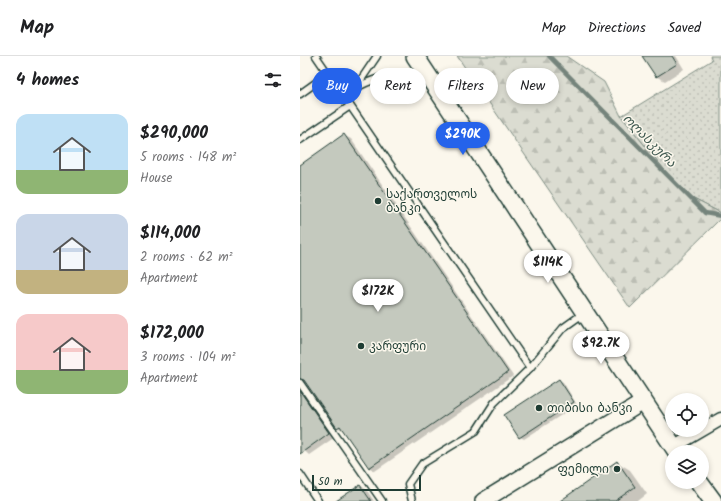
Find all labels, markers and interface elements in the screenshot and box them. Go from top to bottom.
text: Map [20,13,54,43]
text: Map [541,17,566,39]
text: Directions [588,17,646,39]
text: Saved [668,17,701,39]
text: 4 homes [16,67,79,94]
chip: Buy [312,68,362,104]
chip: Rent [370,68,426,104]
chip: Filters [434,68,498,104]
chip: New [506,68,559,104]
icon: filters [262,69,284,91]
water label: ოღასკურა [617,109,681,173]
text: $290,000 [140,120,208,147]
pin: $290K [435,122,491,156]
text: $290K [445,124,481,145]
icon: home [48,130,96,178]
text: 5 rooms · 148 m² [140,147,236,168]
text: House [140,168,172,189]
place label: საქართველოს ბანკი [386,185,477,218]
marker: საქართველოს ბანკი [373,196,383,206]
text: $114,000 [140,220,200,247]
icon: home [48,230,96,278]
text: 2 rooms · 62 m² [140,247,233,268]
pin: $114K [520,250,576,284]
text: $114K [533,252,563,273]
text: Apartment [140,268,198,289]
pin: $172K [350,279,406,313]
text: $172K [361,281,395,302]
text: $172,000 [140,320,204,347]
icon: home [48,330,96,378]
pin: $92.7K [568,331,634,365]
text: $92.7K [582,333,620,354]
place label: კარფური [369,337,426,356]
marker: კარფური [356,341,366,351]
text: 3 rooms · 104 m² [140,347,235,368]
text: Apartment [140,368,198,389]
map controls [665,393,709,489]
button: locate [665,393,709,437]
place label: თიბისი ბანკი [547,399,632,418]
marker: თიბისი ბანკი [534,403,544,413]
button: layers [665,445,709,489]
place label: ფემილი [558,460,609,479]
marker: ფემილი [612,464,622,474]
scale bar [312,473,421,492]
text: 50 m [318,473,343,491]

